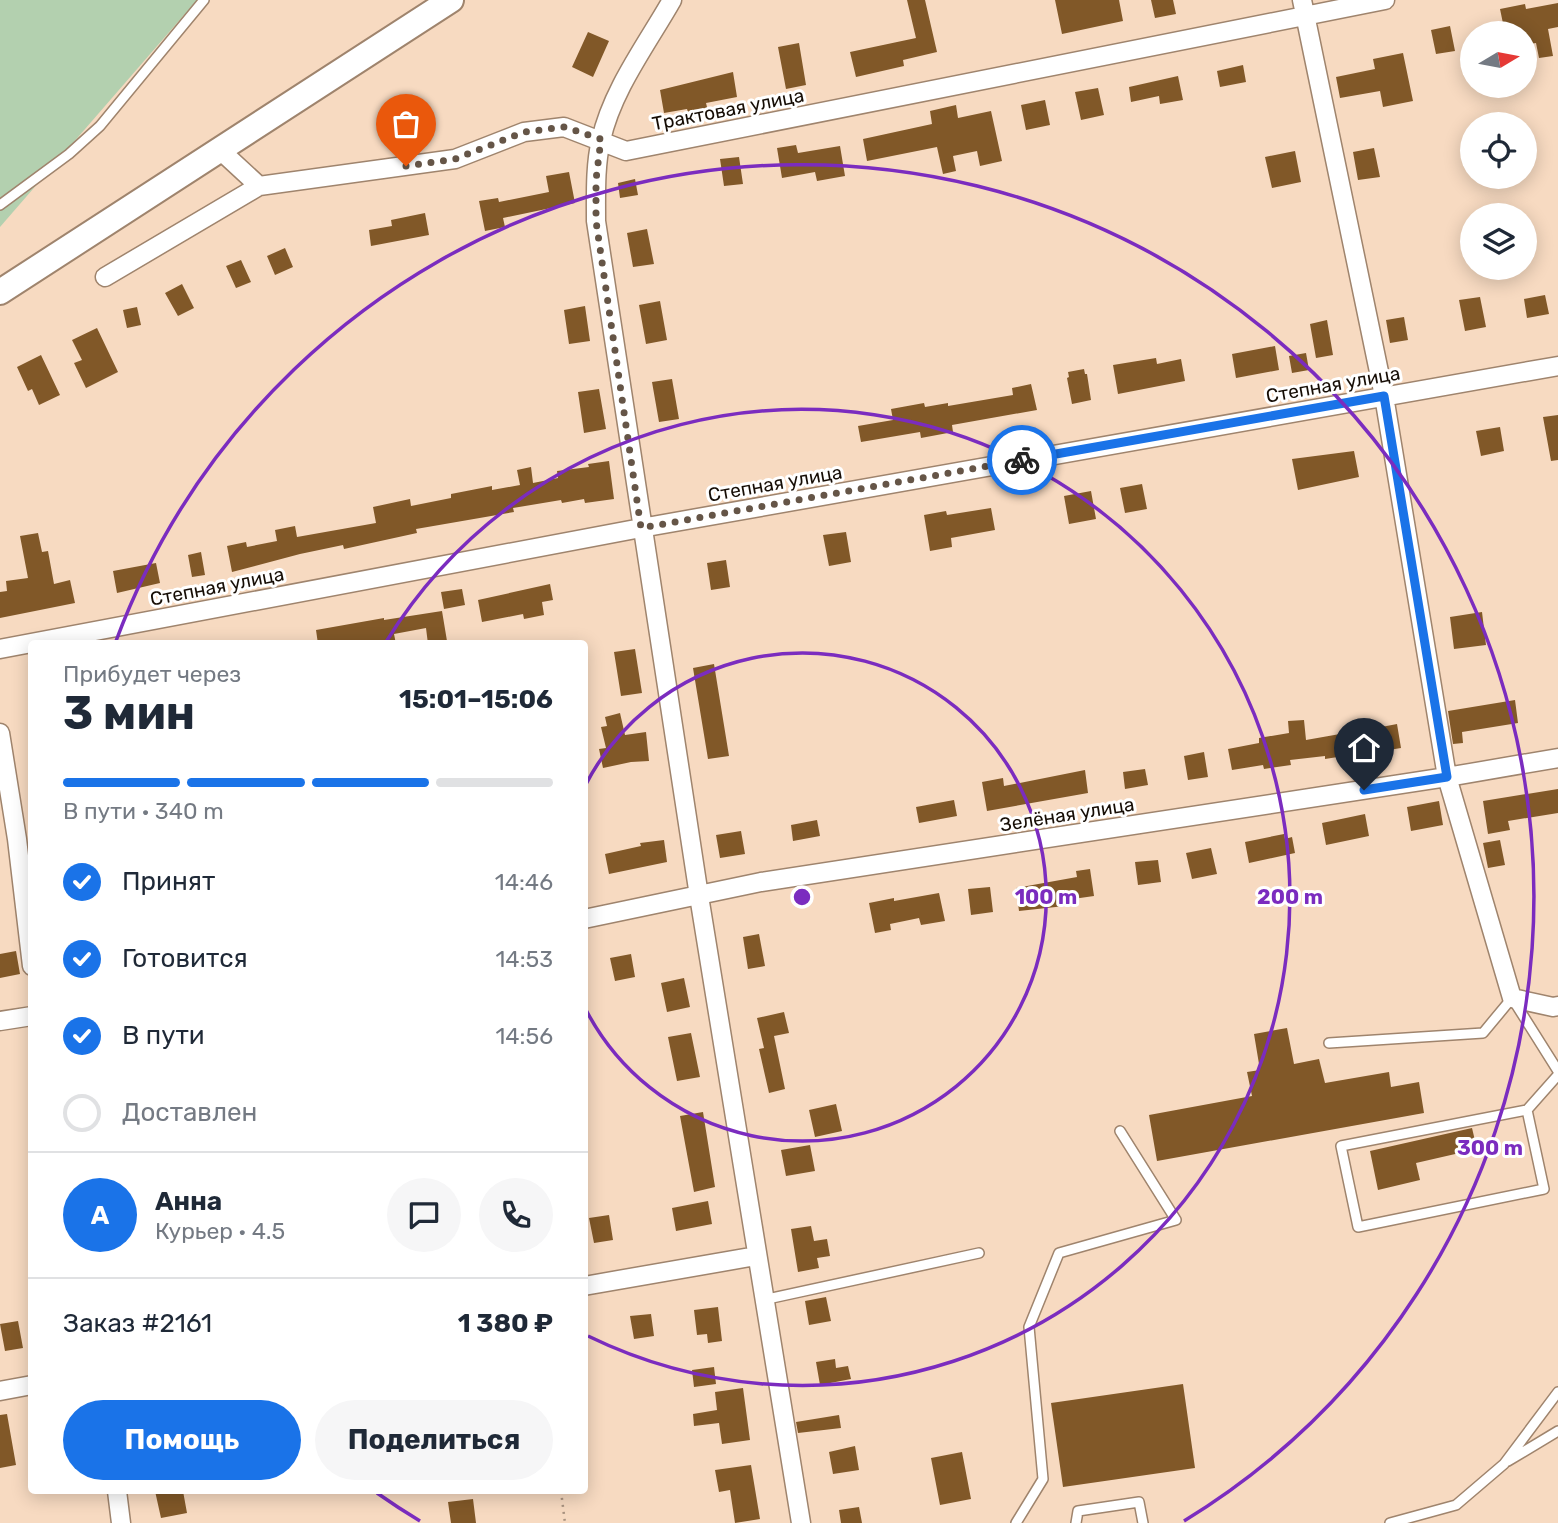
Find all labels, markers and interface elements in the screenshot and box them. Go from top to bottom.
north arrow [1460,21,1536,98]
map controls [1460,21,1537,280]
street label: Трактовая улица [650,83,806,136]
pin [376,94,436,166]
icon: bag [387,105,425,143]
button: locate [1460,112,1537,189]
button: layers [1460,203,1537,280]
street label: Степная улица [1264,361,1402,408]
courier [987,425,1057,495]
icon: bike [1003,441,1041,479]
street label: Степная улица [706,460,844,507]
street label: Степная улица [148,562,286,611]
text: Прибудет через [63,660,241,688]
text: 15:01–15:06 [399,684,553,715]
text: 3 мин [63,686,195,741]
pin [1334,718,1394,790]
icon: home [1345,729,1383,767]
street label: Зелёная улица [998,793,1136,836]
text: В пути · 340 m [63,797,224,825]
icon: check [63,863,101,901]
text: Принят [122,866,215,897]
text: 14:46 [495,868,553,896]
text: 100 m [1015,884,1077,909]
text: 200 m [1257,884,1323,909]
centre of rings [790,885,814,909]
icon: check [63,940,101,978]
text: Готовится [122,943,248,974]
text: 14:53 [496,945,553,973]
icon: check [63,1017,101,1055]
text: В пути [122,1020,205,1051]
text: 14:56 [495,1022,553,1050]
text: Доставлен [122,1097,257,1128]
text: 300 m [1457,1135,1523,1160]
button: chat [387,1178,461,1252]
button: phone [479,1178,553,1252]
text: Анна [155,1186,222,1217]
text: А [91,1200,109,1231]
text: Курьер · 4.5 [155,1217,285,1245]
text: Заказ #2161 [63,1308,212,1339]
text: 1 380 ₽ [458,1308,553,1339]
button: Помощь [63,1400,301,1480]
button: Поделиться [315,1400,553,1480]

